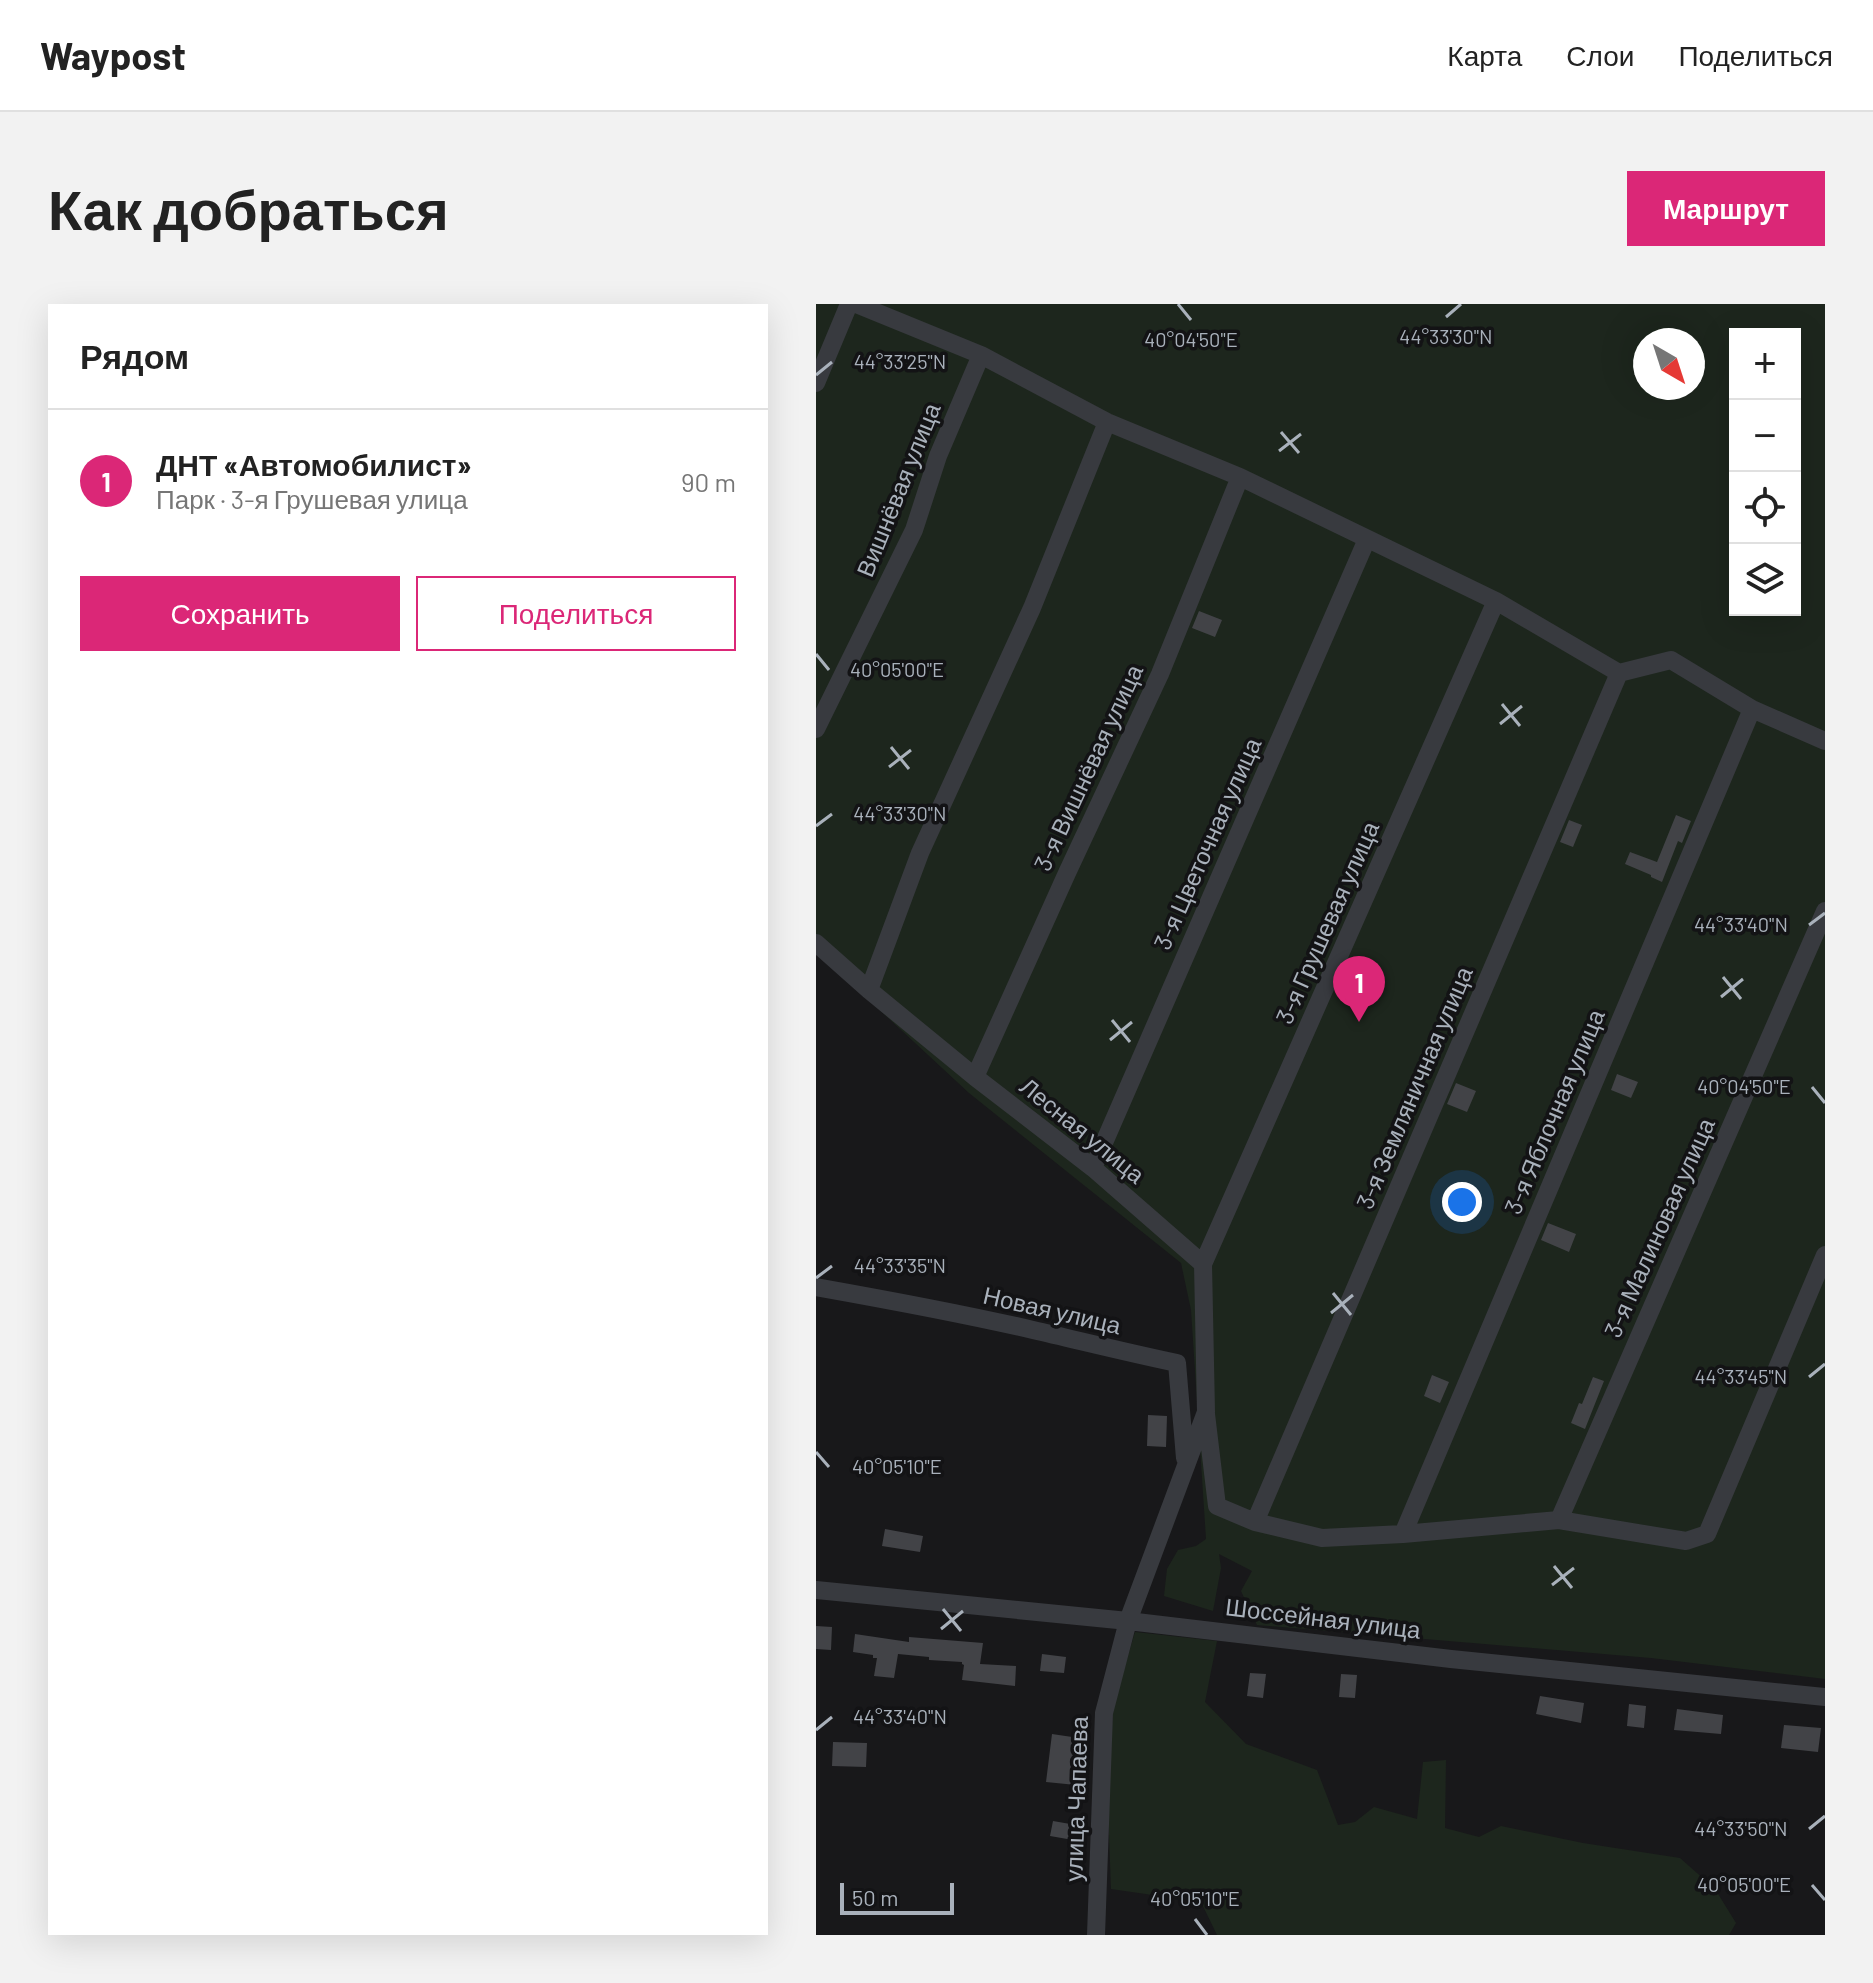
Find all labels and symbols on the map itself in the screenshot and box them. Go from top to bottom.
text: 44°33'30"N [1399,324,1493,348]
text: 40°04'50"E [1144,327,1238,351]
north arrow [1633,328,1705,400]
text: 44°33'25"N [854,349,946,373]
street label: Вишнёвая улица [850,398,946,581]
text: 40°05'00"E [850,657,944,681]
street label: 3-я Вишнёвая улица [1027,659,1148,875]
street label: 3-я Цветочная улица [1147,732,1267,954]
text: 44°33'30"N [853,801,947,825]
street label: 3-я Грушевая улица [1269,816,1385,1028]
text: 44°33'40"N [1694,912,1788,936]
pin: 1 [1333,956,1385,1022]
street label: 3-я Земляничная улица [1349,961,1478,1213]
street label: 3-я Яблочная улица [1497,1004,1610,1218]
street label: Лесная улица [1015,1071,1151,1189]
text: 40°04'50"E [1697,1074,1791,1098]
street label: 3-я Малиновая улица [1597,1113,1720,1341]
your location [1442,1182,1482,1222]
text: 44°33'35"N [854,1253,946,1277]
street label: Новая улица [981,1280,1125,1340]
text: 44°33'45"N [1695,1364,1787,1388]
text: 40°05'10"E [852,1454,942,1478]
street label: Шоссейная улица [1224,1591,1423,1644]
text: 44°33'40"N [853,1704,947,1728]
street label: улица Чапаева [1058,1715,1093,1882]
text: 44°33'50"N [1694,1816,1788,1840]
text: 40°05'00"E [1697,1872,1791,1896]
scale bar [840,1879,954,1915]
text: 40°05'10"E [1150,1886,1240,1910]

